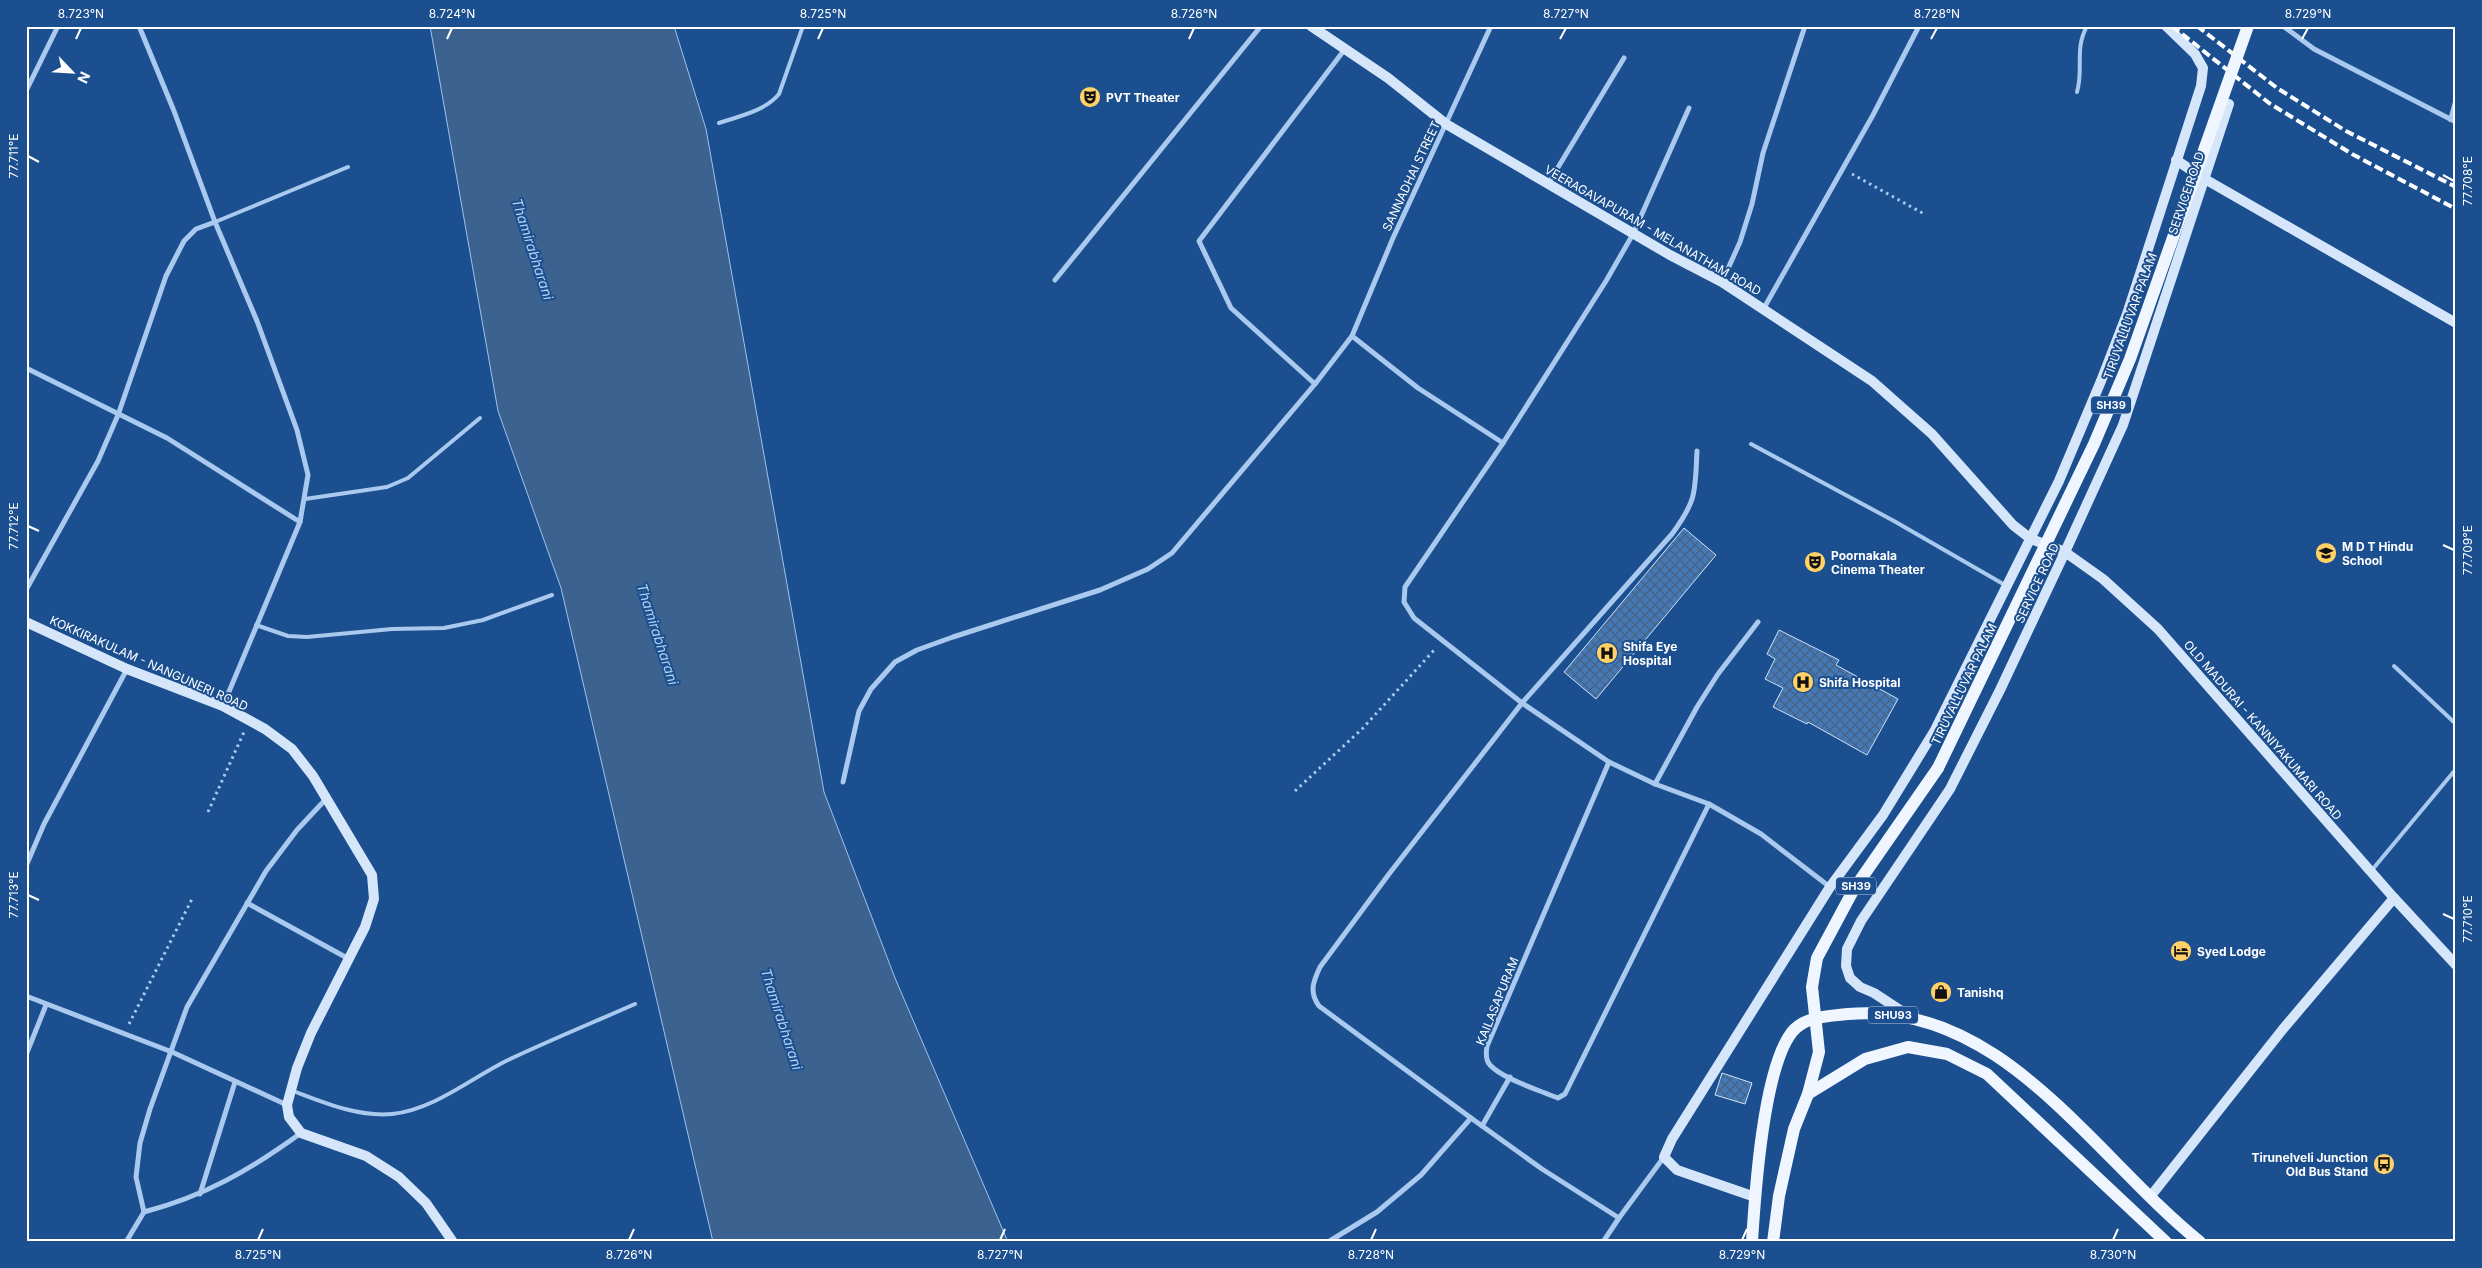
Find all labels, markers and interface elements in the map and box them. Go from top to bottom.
text: 8.723°N [58,6,104,21]
text: 8.724°N [429,6,475,21]
text: 8.725°N [800,6,846,21]
text: 8.726°N [1171,6,1217,21]
text: 8.727°N [1543,6,1589,21]
text: 8.728°N [1914,6,1960,21]
text: 8.729°N [2285,6,2331,21]
north arrow [48,48,98,98]
text: N [74,69,94,86]
theatre icon: PVT Theater [1078,85,1102,109]
place label: PVT Theater [1106,90,1180,105]
street label: SANNADHAI STREET [1379,118,1443,234]
text: 77.711°E [6,134,21,178]
street label: SERVICE ROAD [2165,150,2207,236]
text: 77.708°E [2460,156,2475,206]
street label: VEERAGAVAPURAM - MELANATHAM ROAD [1542,162,1764,298]
water label: Thamirabharani [509,196,558,303]
street label: TIRUVALLUVAR PALAM [2100,251,2160,381]
road number: SH39 [2091,396,2131,414]
text: 77.712°E [6,502,21,550]
text: 77.709°E [2460,525,2475,575]
place label: M D T Hindu School [2342,539,2413,568]
street label: SERVICE ROAD [2012,541,2062,625]
school or university icon: M D T Hindu School [2314,541,2338,565]
place label: Poornakala Cinema Theater [1831,548,1925,577]
theatre icon: Poornakala Cinema Theater [1803,550,1827,574]
water label: Thamirabharani [634,581,683,688]
street label: KOKKIRAKULAM - NANGUNERI ROAD [47,612,251,714]
street label: TIRUVALLUVAR PALAM [1928,621,2000,747]
street label: OLD MADURAI - KANNIYAKUMARI ROAD [2181,637,2345,823]
place label: Shifa Eye Hospital [1623,639,1677,668]
hospital icon: Shifa Eye Hospital [1595,641,1619,665]
hospital icon: Shifa Hospital [1791,670,1815,694]
place label: Shifa Hospital [1819,675,1900,690]
text: 77.713°E [6,871,21,919]
road number: SH39 [1836,878,1876,894]
text: 77.710°E [2460,895,2475,943]
hotel icon: Syed Lodge [2169,939,2193,963]
place label: Syed Lodge [2197,944,2266,959]
street label: KAILASAPURAM [1472,955,1522,1047]
water label: Thamirabharani [758,966,807,1073]
shop icon: Tanishq [1929,980,1953,1004]
place label: Tanishq [1957,985,2004,1000]
road number: SHU93 [1868,1006,1918,1024]
place label: Tirunelveli Junction Old Bus Stand [2251,1150,2368,1179]
bus stop icon: Tirunelveli Junction Old Bus Stand [2372,1152,2396,1176]
text: 8.725°N [235,1247,281,1262]
text: 8.726°N [606,1247,652,1262]
text: 8.727°N [977,1247,1023,1262]
text: 8.728°N [1348,1247,1394,1262]
text: 8.729°N [1719,1247,1765,1262]
text: 8.730°N [2090,1247,2136,1262]

